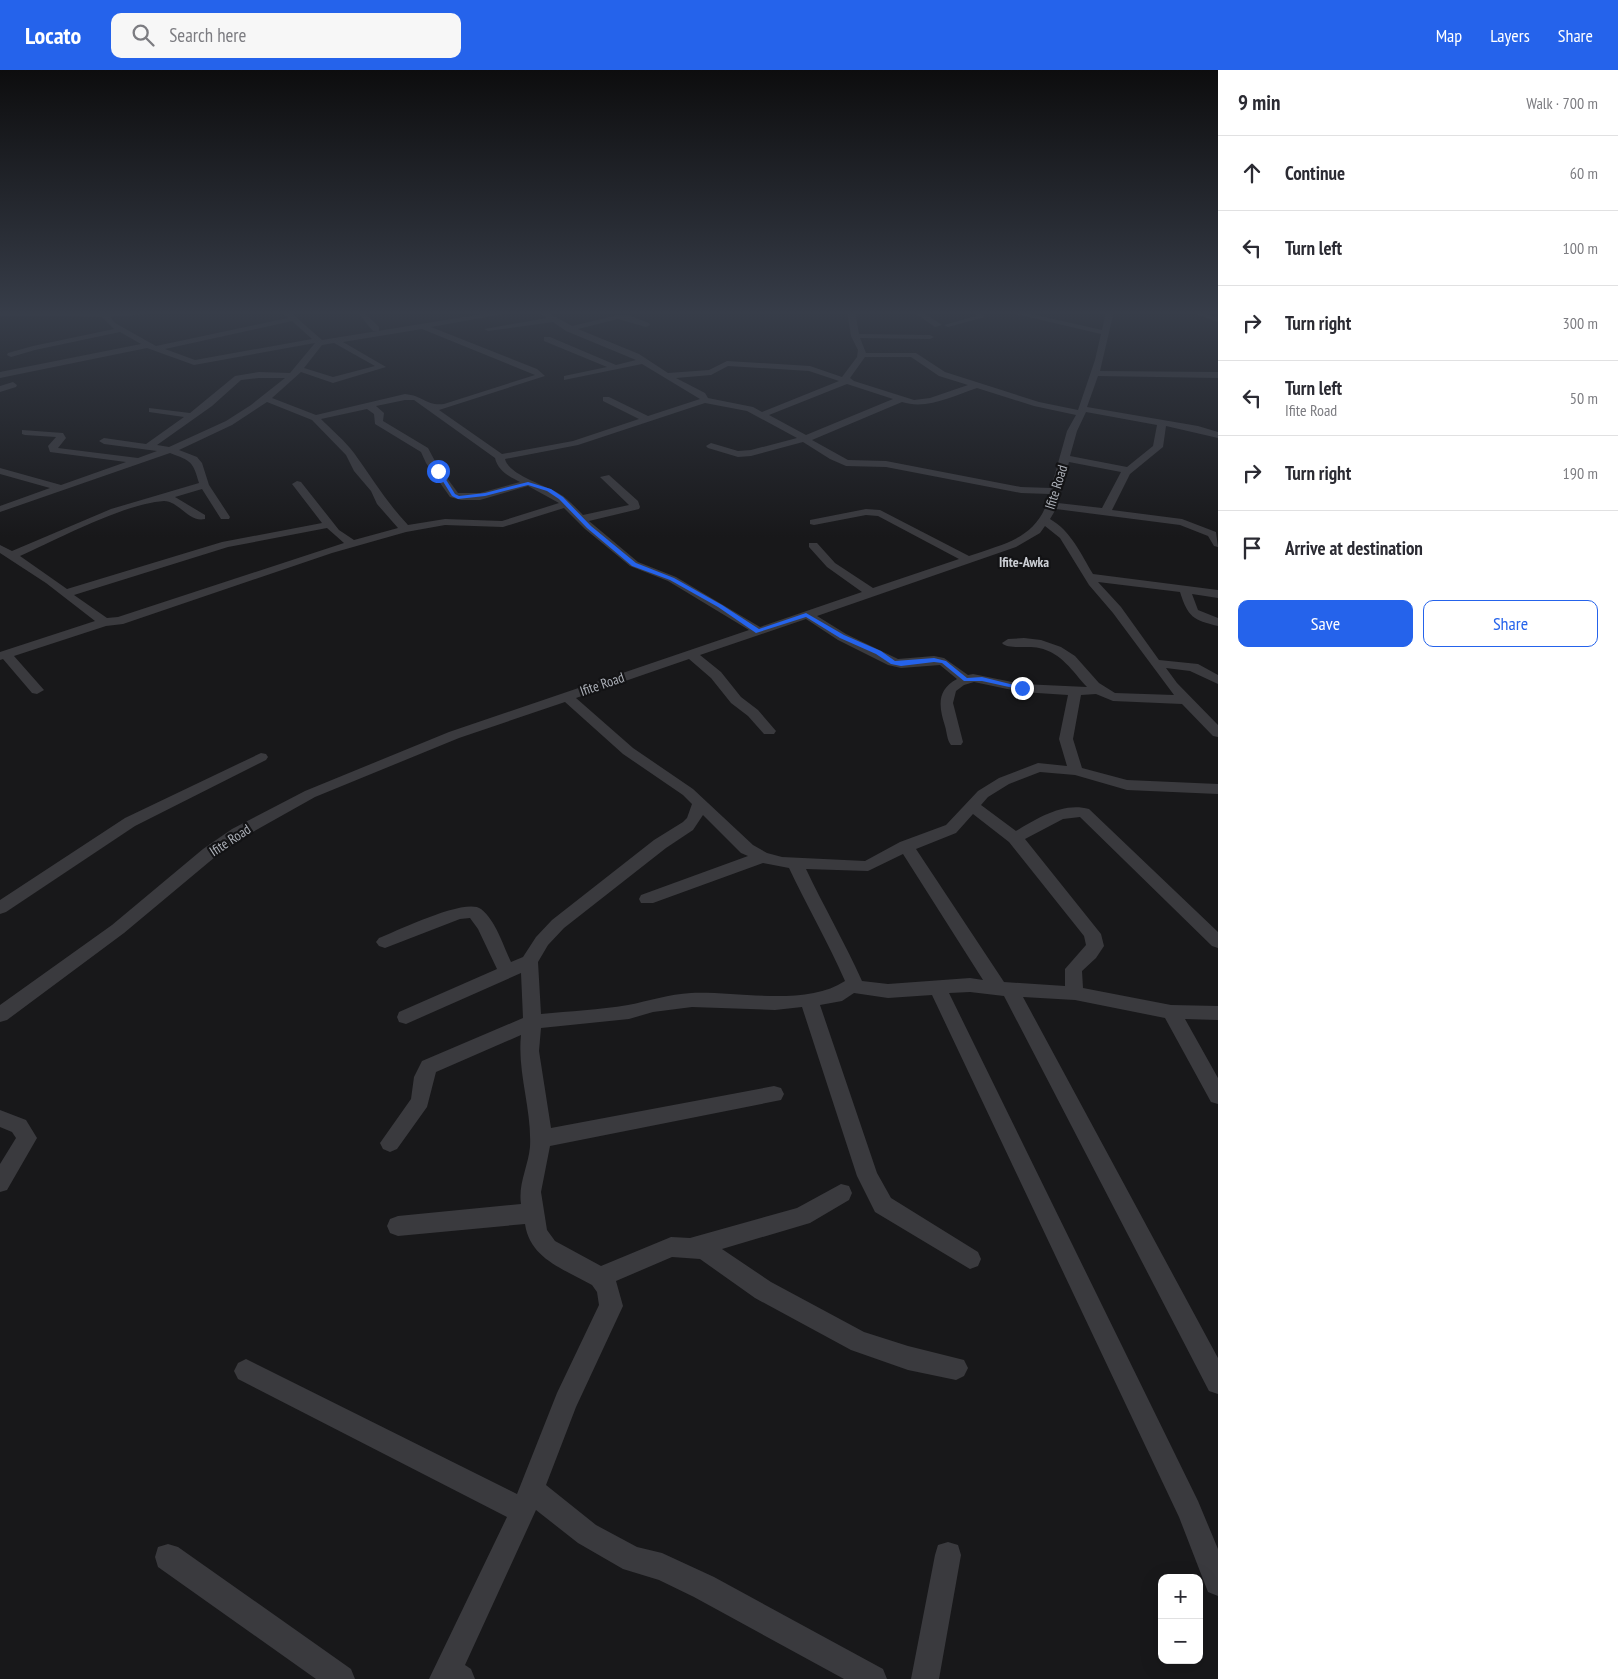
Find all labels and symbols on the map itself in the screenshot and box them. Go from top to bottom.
route start [427,460,450,483]
street label: Ifite Road [1041,462,1071,512]
district label: Ifite-Awka [999,553,1049,571]
street label: Ifite Road [577,668,627,700]
route end [1011,677,1034,700]
street label: Ifite Road [206,820,254,860]

